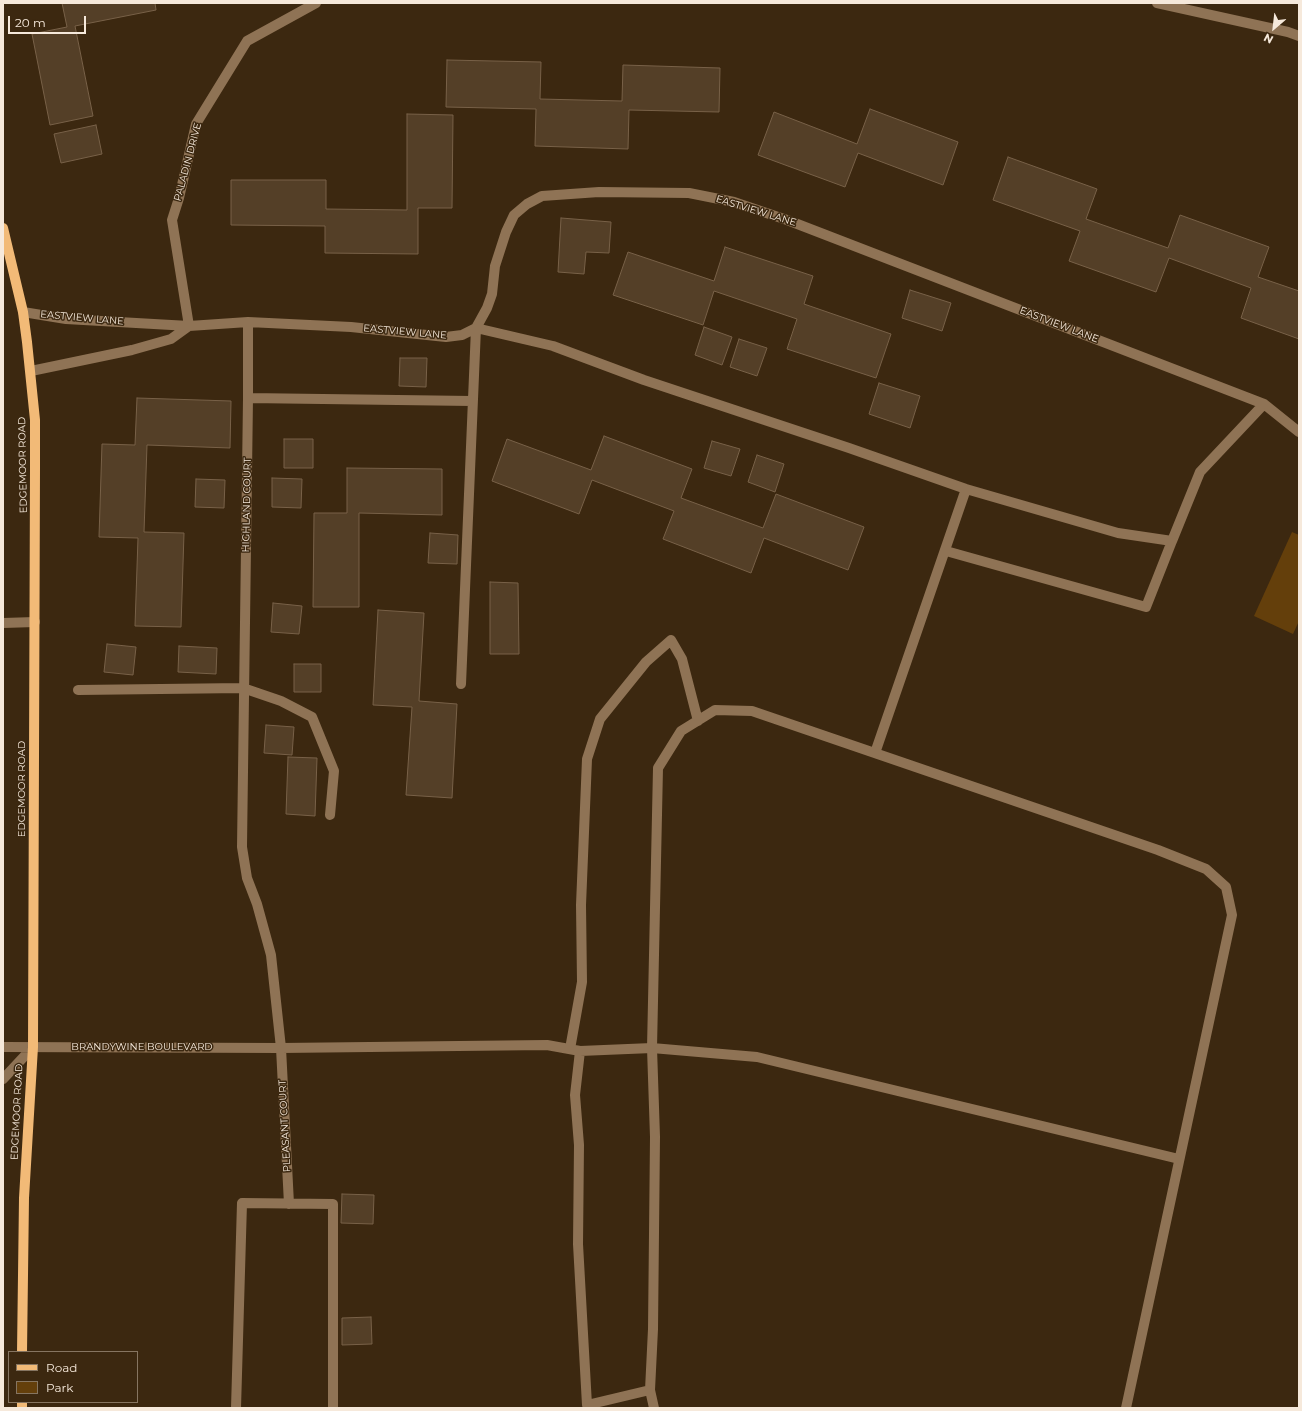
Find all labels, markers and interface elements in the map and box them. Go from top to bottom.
scale bar [10,8,88,34]
north arrow [1254,8,1294,48]
text: 20 m [15,15,46,30]
text: N [1261,30,1276,47]
street label: PALADIN DRIVE [172,121,204,203]
street label: EASTVIEW LANE [714,193,798,229]
street label: EASTVIEW LANE [1018,304,1100,346]
street label: EASTVIEW LANE [40,308,124,328]
street label: EASTVIEW LANE [363,322,447,342]
street label: EDGEMOOR ROAD [16,417,30,513]
street label: HIGHLAND COURT [240,457,254,553]
street label: EDGEMOOR ROAD [16,741,28,837]
street label: BRANDYWINE BOULEVARD [71,1041,213,1053]
street label: EDGEMOOR ROAD [8,1064,26,1160]
street label: PLEASANT COURT [277,1079,293,1173]
legend [8,1351,138,1403]
text: Road [46,1360,77,1375]
text: Park [46,1380,73,1395]

